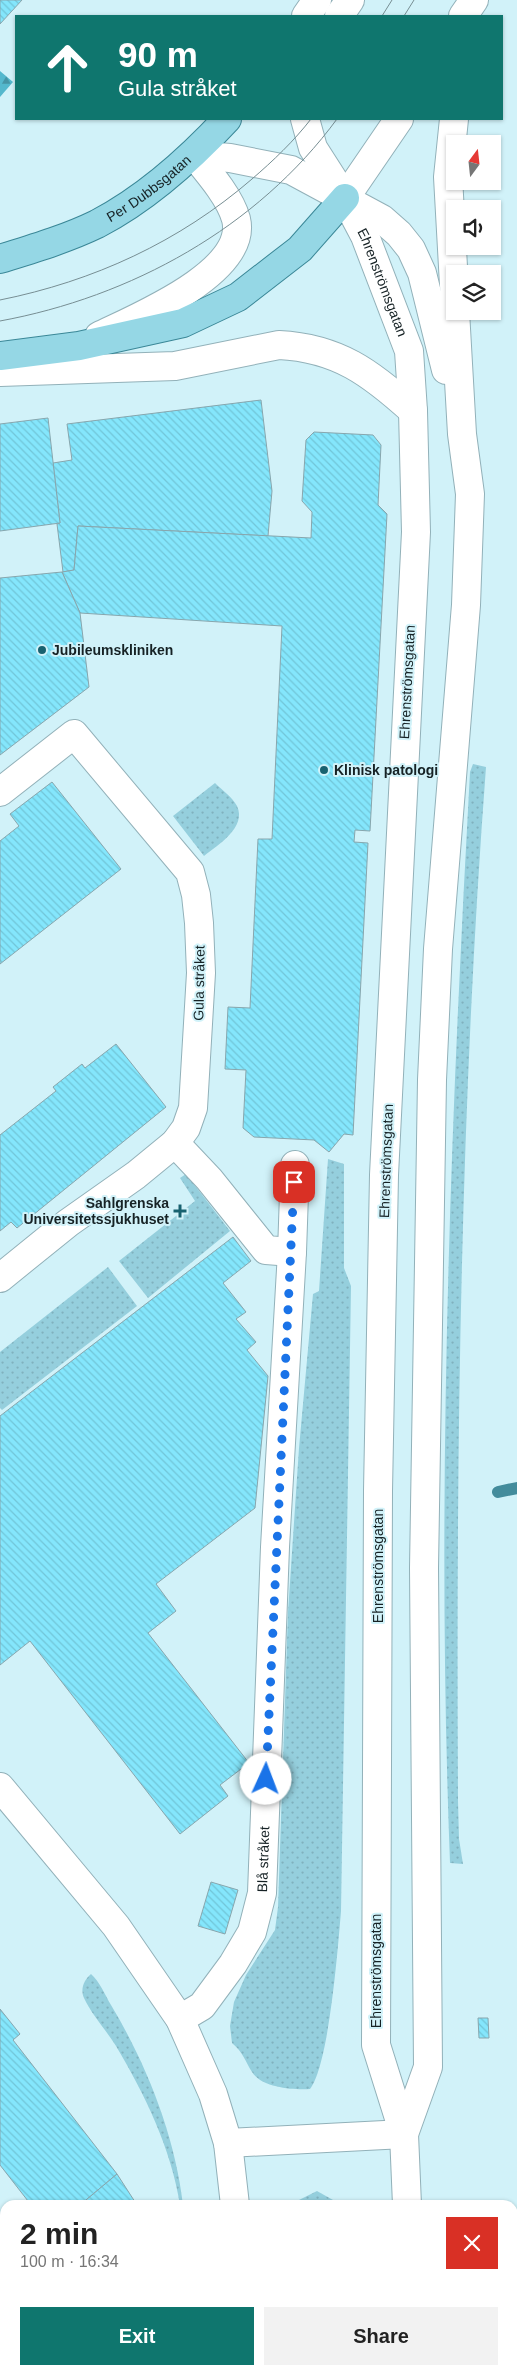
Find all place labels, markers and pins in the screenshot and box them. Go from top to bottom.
place label: Jubileumskliniken [52,642,173,658]
marker: Jubileumskliniken [36,644,48,656]
place label: Klinisk patologi [334,762,438,778]
marker: Klinisk patologi [318,764,330,776]
pin [273,1161,315,1203]
place label: Sahlgrenska Universitetssjukhuset [24,1195,169,1227]
marker: Sahlgrenska Universitetssjukhuset [173,1204,187,1218]

